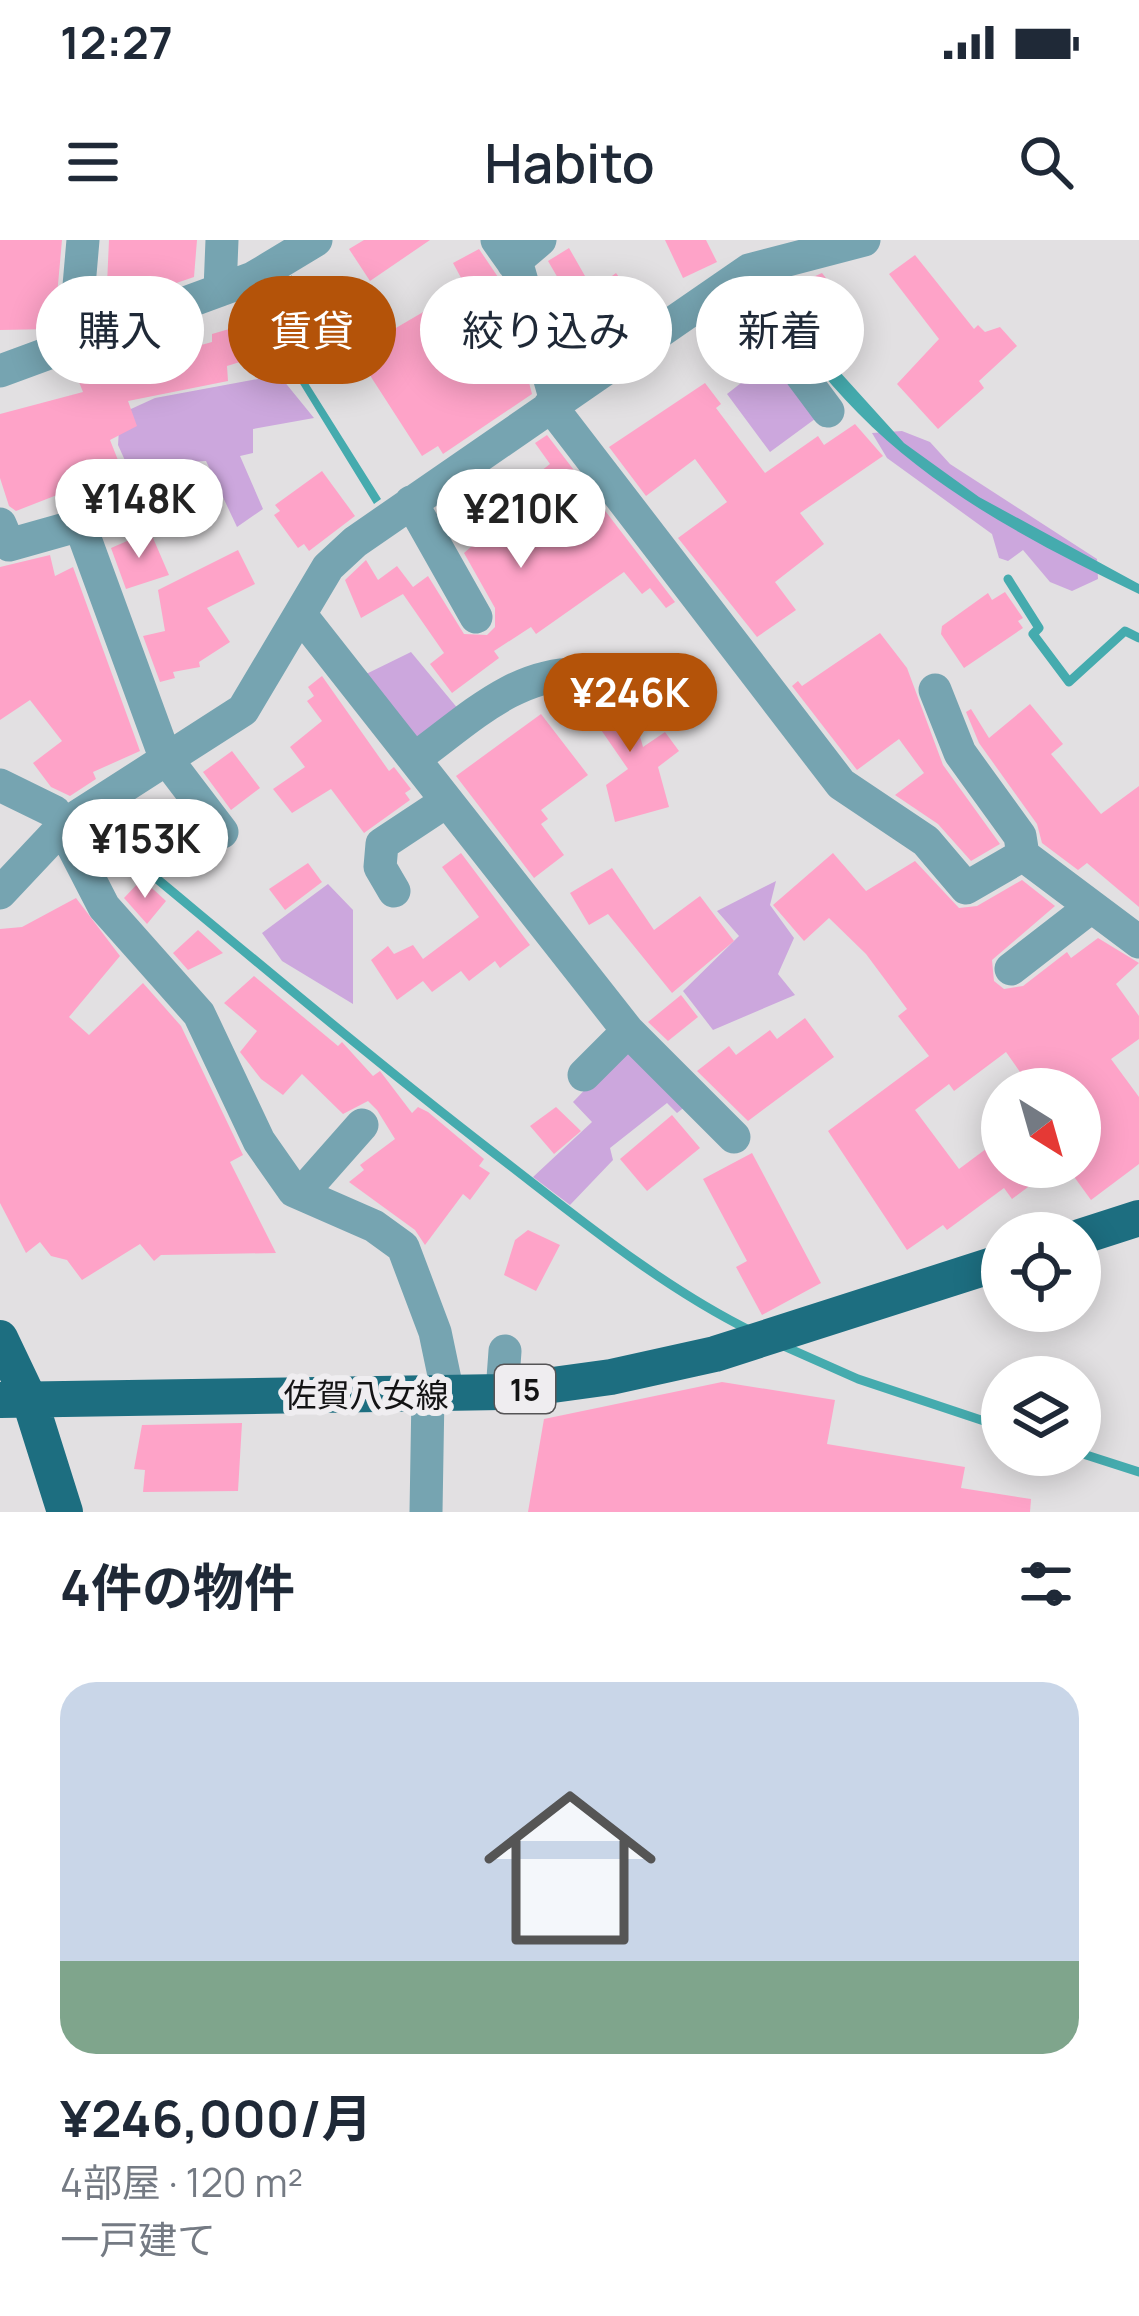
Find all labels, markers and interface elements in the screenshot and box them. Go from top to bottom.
text: 12:27 [60,11,173,73]
text: Habito [484,125,655,199]
icon: menu [60,129,126,195]
icon: search [1013,129,1079,195]
chip: 購入 [36,276,204,384]
chip: 賃貸 [228,276,396,384]
chip: 絞り込み [420,276,672,384]
chip: 新着 [696,276,864,384]
pin: ¥148K [55,459,223,561]
pin: ¥210K [437,469,605,571]
text: ¥148K [82,471,196,525]
text: ¥210K [463,481,579,535]
pin: ¥246K [546,653,714,755]
text: ¥246K [570,665,690,719]
pin: ¥153K [61,799,229,901]
text: ¥153K [89,811,201,865]
north arrow [981,1068,1101,1188]
map controls [981,1068,1101,1476]
button: locate [981,1212,1101,1332]
button: layers [981,1356,1101,1476]
road number: 15 [495,1365,555,1413]
street label: 佐賀八女線 [284,1372,449,1417]
icon: filters [1013,1551,1079,1617]
text: 4件の物件 [60,1552,295,1621]
icon: home [462,1760,678,1976]
text: ¥246,000/月 [60,2083,373,2152]
text: 4部屋 · 120 m² [60,2155,303,2209]
text: 一戸建て [60,2212,216,2266]

